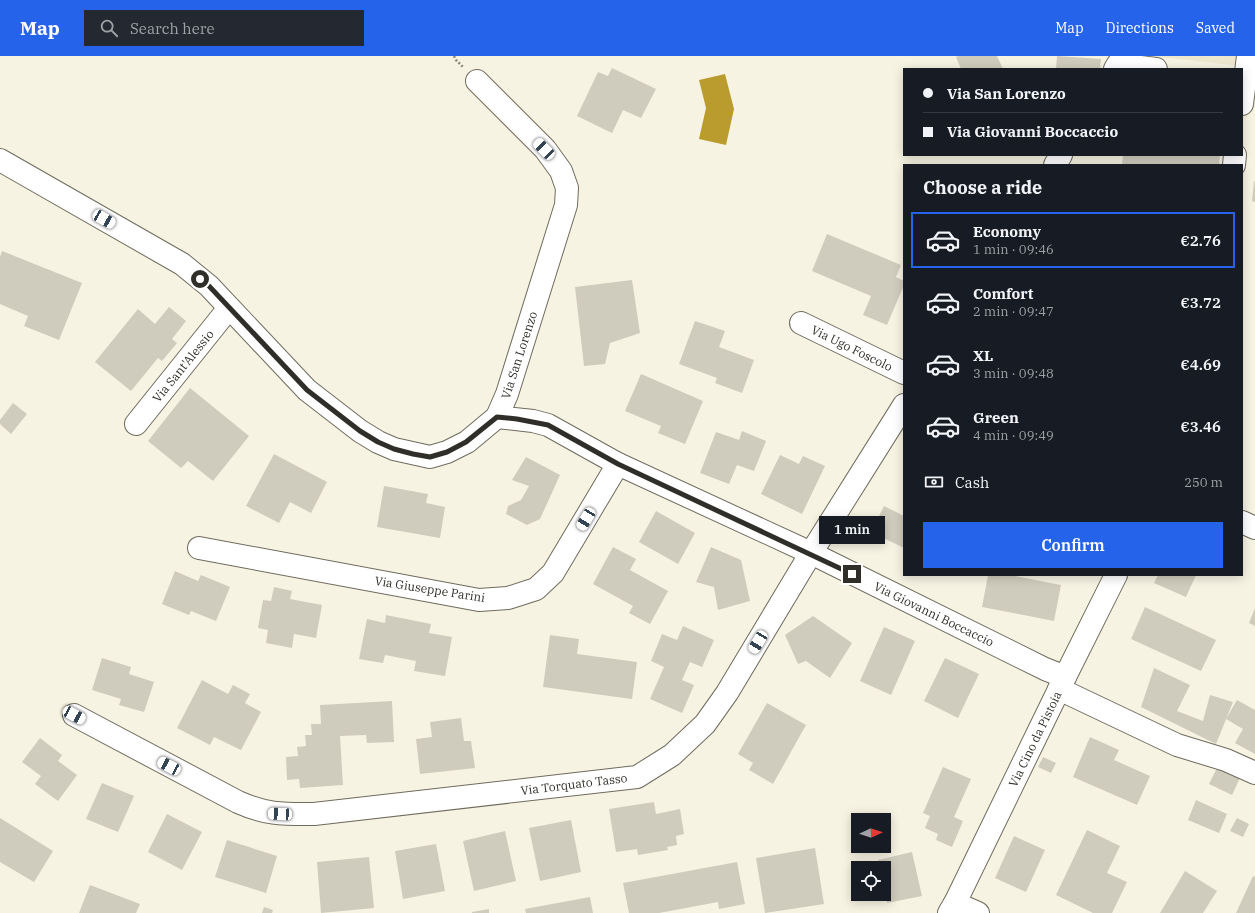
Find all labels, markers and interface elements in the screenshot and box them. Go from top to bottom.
search box [84,10,364,46]
text: Map [20,16,60,40]
icon: search [98,17,120,39]
text: Search here [130,19,214,38]
text: Map [1055,19,1084,37]
text: Directions [1106,19,1174,37]
text: Saved [1196,19,1235,37]
text: Via San Lorenzo [947,84,1066,103]
text: Via Giovanni Boccaccio [947,122,1118,141]
car [531,136,557,162]
text: Choose a ride [923,176,1042,199]
car [91,208,117,230]
icon: car [925,222,961,258]
text: Economy [973,222,1041,241]
text: €2.76 [1181,231,1221,250]
text: 1 min · 09:46 [973,241,1054,258]
route start [191,270,209,288]
icon: car [925,284,961,320]
text: Comfort [973,284,1033,303]
text: €3.72 [1181,293,1221,312]
text: 2 min · 09:47 [973,303,1054,320]
street label: Via San Lorenzo [498,309,540,401]
street label: Via Ugo Foscolo [809,322,895,374]
street label: Via Sant'Alessio [149,327,217,405]
icon: car [925,346,961,382]
text: XL [973,346,993,365]
text: €4.69 [1181,355,1221,374]
text: 3 min · 09:48 [973,365,1054,382]
icon: car [925,408,961,444]
text: Green [973,408,1019,427]
text: €3.46 [1181,417,1221,436]
text: 4 min · 09:49 [973,427,1054,444]
icon: cash [923,471,945,493]
text: Cash [955,473,989,492]
text: 250 m [1184,474,1223,491]
car [575,506,597,532]
callout: 1 min [819,516,885,544]
text: 1 min [834,521,870,538]
button: Confirm [923,522,1223,568]
route end [843,565,861,583]
street label: Via Giuseppe Parini [374,573,486,605]
street label: Via Giovanni Boccaccio [872,579,996,650]
car [747,629,769,655]
street label: Via Cino da Pistoia [1005,688,1065,789]
car [61,704,87,726]
car [156,755,182,777]
street label: Via Torquato Tasso [520,770,628,798]
car [268,807,292,821]
north arrow [851,813,891,853]
map controls [851,813,891,901]
button: locate [851,861,891,901]

